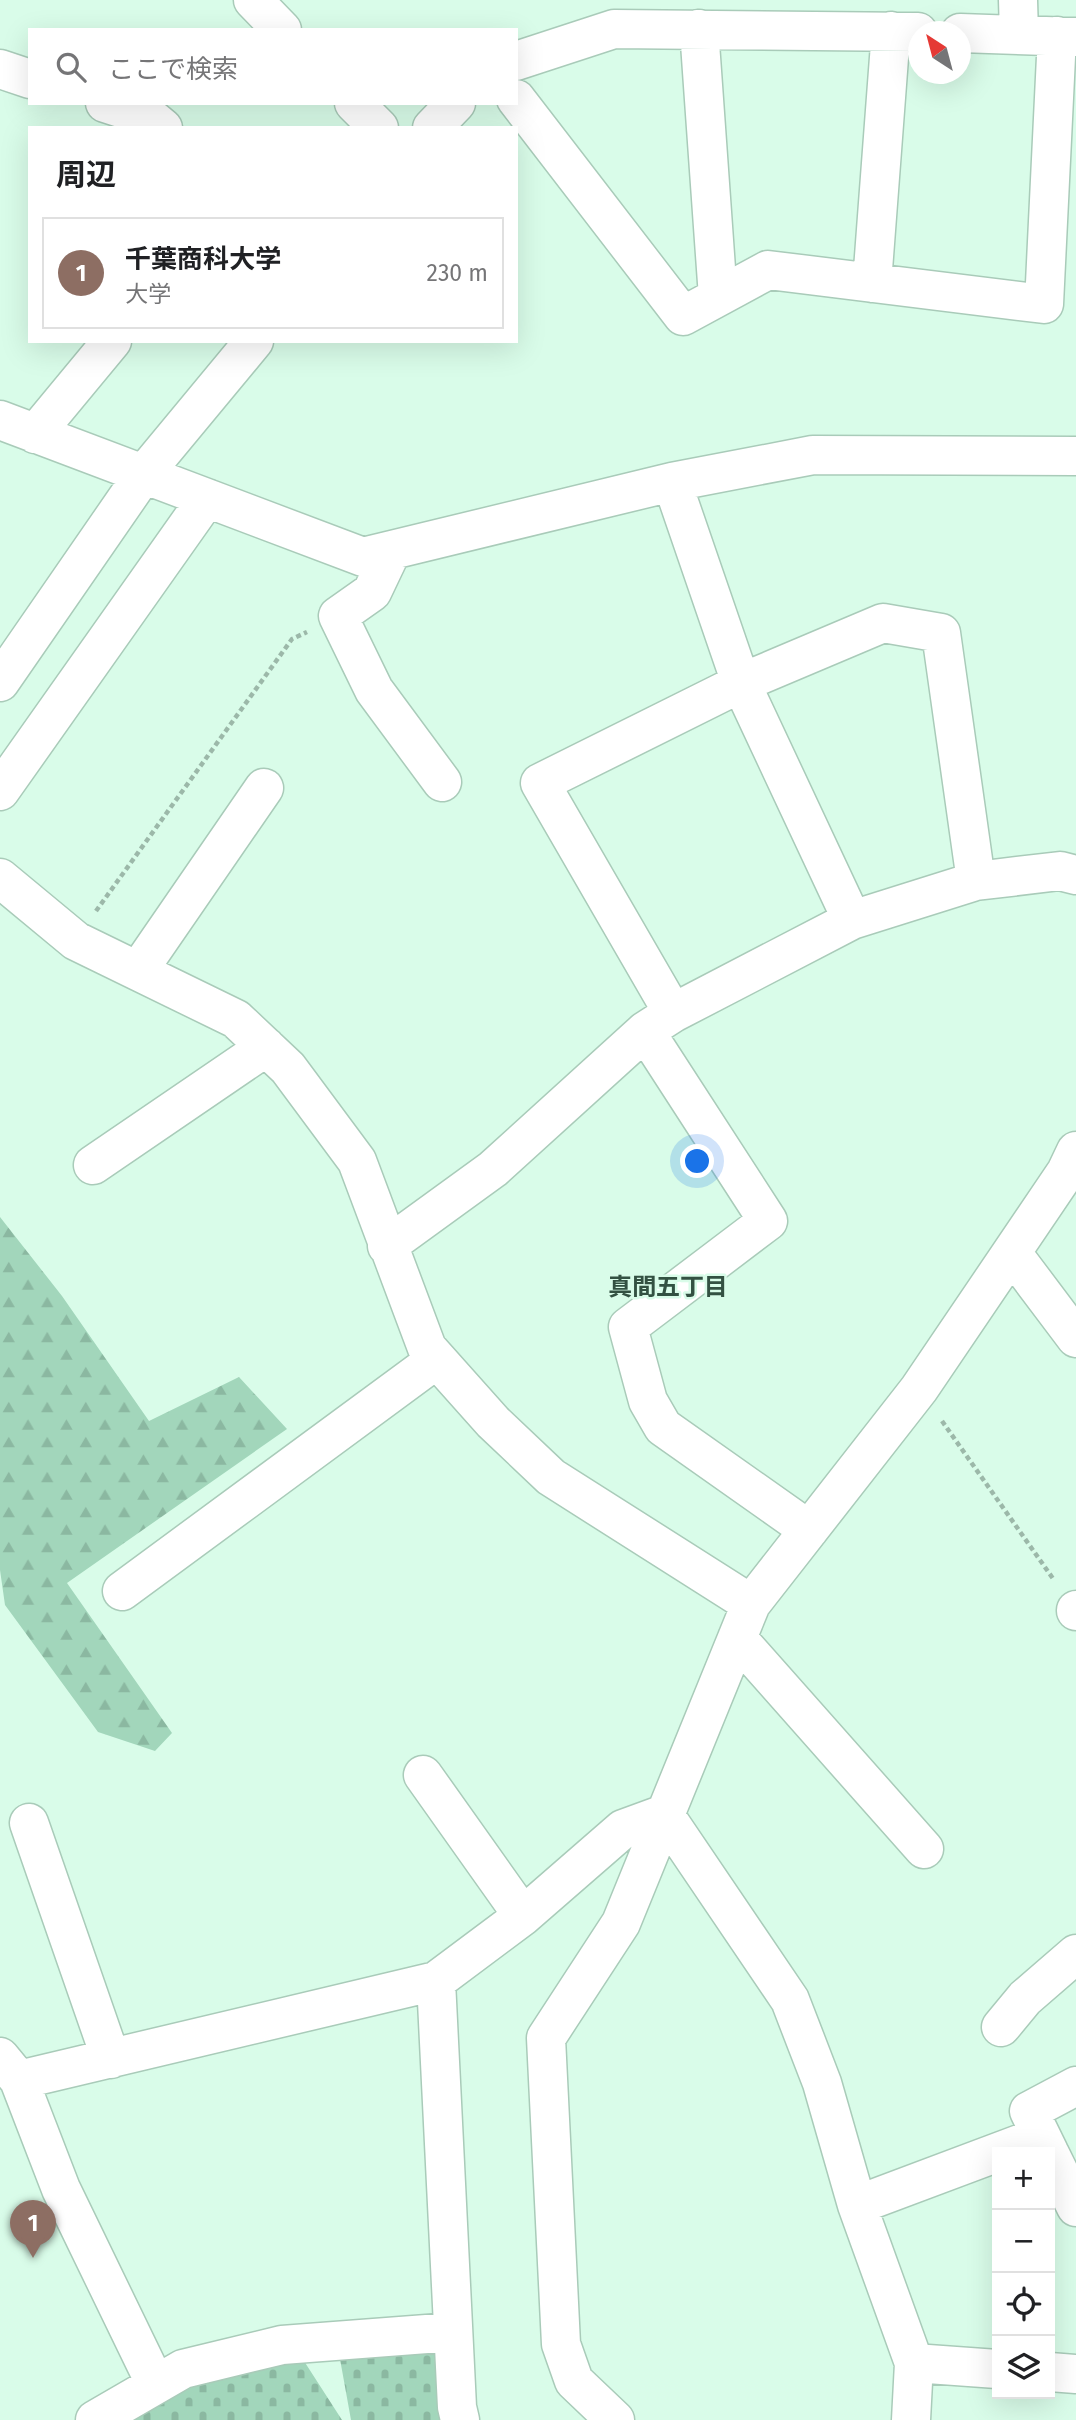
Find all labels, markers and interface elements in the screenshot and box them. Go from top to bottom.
north arrow [908,21,971,84]
search box [28,28,518,105]
icon: search [52,48,90,86]
text: ここで検索 [108,54,238,85]
text: 周辺 [56,157,116,193]
text: 千葉商科大学 [125,244,281,275]
text: 1 [76,259,86,287]
text: 230 m [427,259,488,287]
text: 大学 [125,280,171,308]
your location [680,1144,714,1178]
district label: 真間五丁目 [608,1273,728,1301]
map controls [992,2147,1055,2399]
button: + [992,2147,1055,2210]
pin: 1 [10,2200,56,2258]
button: − [992,2210,1055,2273]
button: locate [992,2273,1055,2336]
button: layers [992,2336,1055,2399]

